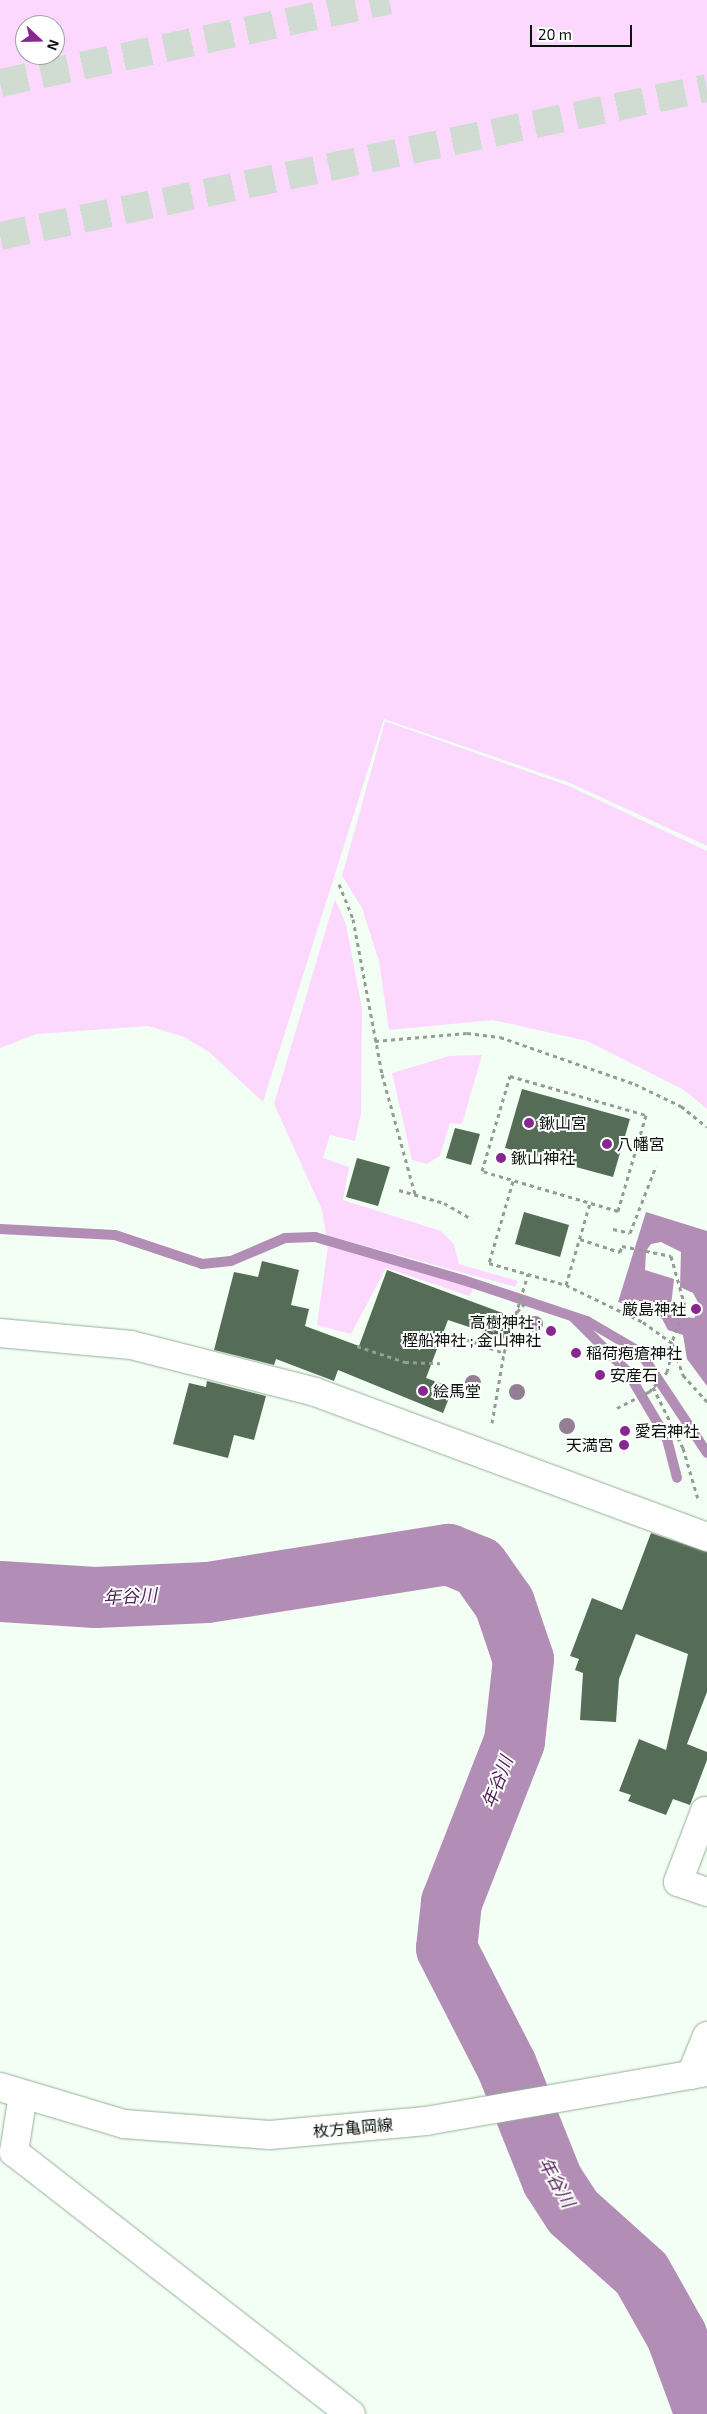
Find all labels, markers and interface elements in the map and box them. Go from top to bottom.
north arrow [15,15,65,65]
scale bar [532,15,634,47]
text: 20 m [538,25,572,43]
text: N [44,37,63,53]
place label: 鍬山宮 [539,1113,587,1133]
marker: 鍬山宮 [523,1117,535,1129]
place label: 八幡宮 [617,1134,665,1154]
marker: 八幡宮 [601,1138,613,1150]
place label: 鍬山神社 [511,1148,575,1168]
marker: 鍬山神社 [495,1152,507,1164]
place label: 厳島神社 [622,1299,686,1319]
marker: 厳島神社 [690,1303,702,1315]
place label: 高樹神社 ; 樫船神社 ; 金山神社 [402,1312,541,1350]
marker: 高樹神社 ; 樫船神社 ; 金山神社 [545,1325,557,1337]
place label: 稲荷疱瘡神社 [586,1343,682,1363]
marker: 稲荷疱瘡神社 [570,1347,582,1359]
place label: 安産石 [610,1365,658,1385]
marker: 安産石 [594,1369,606,1381]
place label: 絵馬堂 [433,1381,481,1401]
marker: 絵馬堂 [417,1385,429,1397]
place label: 愛宕神社 [635,1421,699,1441]
marker: 愛宕神社 [619,1425,631,1437]
place label: 天満宮 [566,1435,614,1455]
marker: 天満宮 [618,1439,630,1451]
water label: 年谷川 [102,1584,158,1608]
water label: 年谷川 [477,1753,517,1811]
street label: 枚方亀岡線 [312,2115,394,2141]
water label: 年谷川 [534,2153,580,2211]

